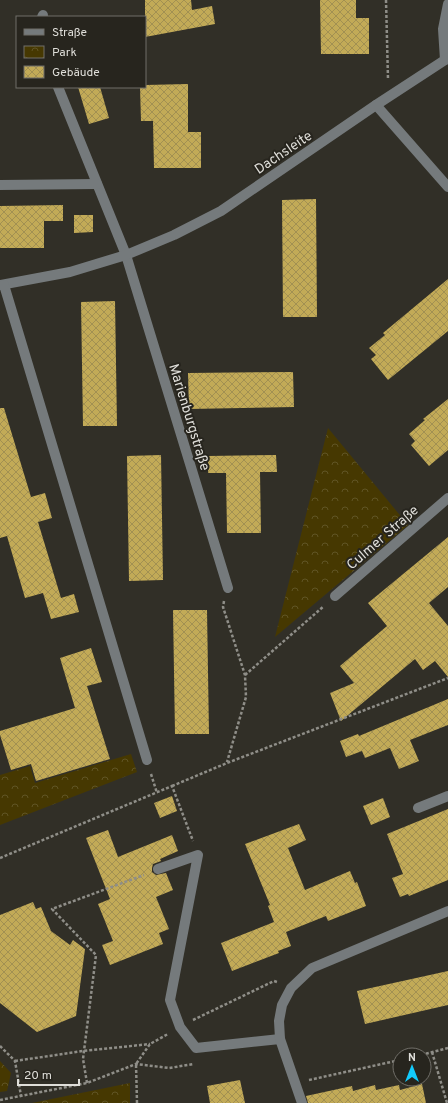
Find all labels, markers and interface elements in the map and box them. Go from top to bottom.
legend [16,16,146,88]
text: Straße [52,25,87,41]
text: Park [52,45,77,61]
text: Gebäude [52,65,100,81]
street label: Dachsleite [252,128,316,179]
street label: Marienburgstraße [164,362,213,473]
street label: Culmer Straße [343,502,422,574]
north arrow [392,1047,432,1087]
text: N [408,1051,416,1065]
scale bar [18,1061,79,1087]
text: 20 m [24,1068,52,1084]

